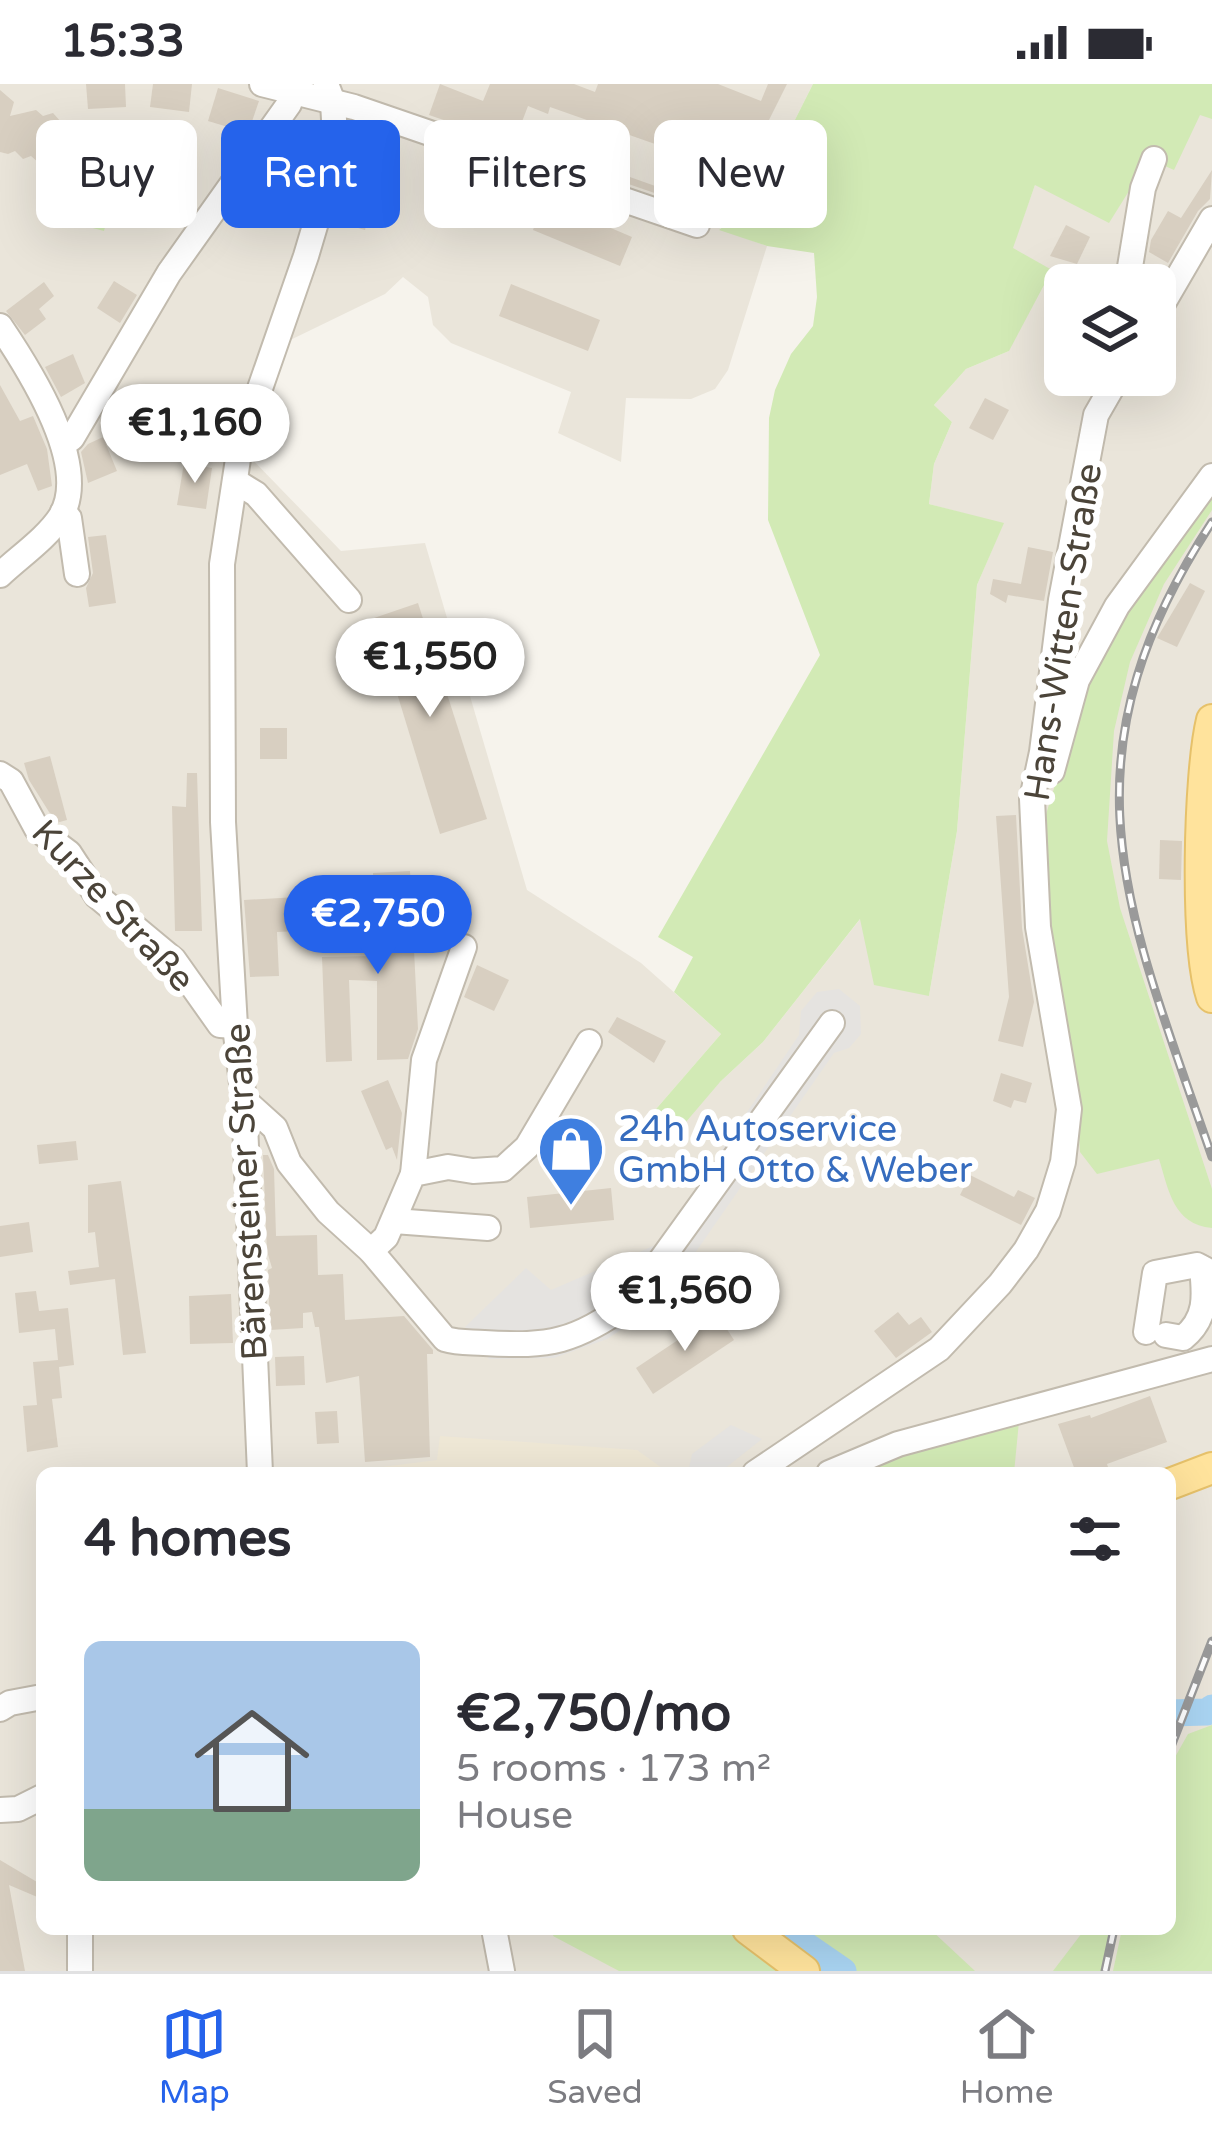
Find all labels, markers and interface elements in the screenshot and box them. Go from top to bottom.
text: 15:33 [60,15,185,69]
chip: Buy [36,120,197,228]
chip: Rent [221,120,400,228]
chip: Filters [424,120,630,228]
chip: New [654,120,827,228]
map controls [1044,264,1176,396]
button: layers [1044,264,1176,396]
pin: €1,160 [97,384,293,486]
text: €1,160 [128,399,262,446]
street label: Hans-Witten-Straße [1016,460,1111,804]
pin: €1,550 [332,618,528,720]
text: €1,550 [363,633,497,680]
street label: Kurze Straße [23,811,203,1001]
pin: €2,750 [280,875,476,977]
text: €2,750 [311,890,445,937]
street label: Bärensteiner Straße [216,1022,277,1362]
place label: 24h Autoservice GmbH Otto & Weber [618,1108,973,1192]
shop icon: 24h Autoservice GmbH Otto & Weber [536,1114,606,1208]
pin: €1,560 [587,1252,783,1354]
text: €1,560 [618,1267,752,1314]
icon: filters [1062,1506,1128,1572]
text: 4 homes [84,1508,292,1570]
text: €2,750/mo [456,1683,731,1745]
icon: home [180,1689,324,1833]
text: 5 rooms · 173 m² [456,1745,771,1792]
text: House [456,1792,573,1839]
tab: Map [159,2001,230,2112]
tab: Saved [547,2001,643,2112]
tab: Home [960,2001,1053,2112]

